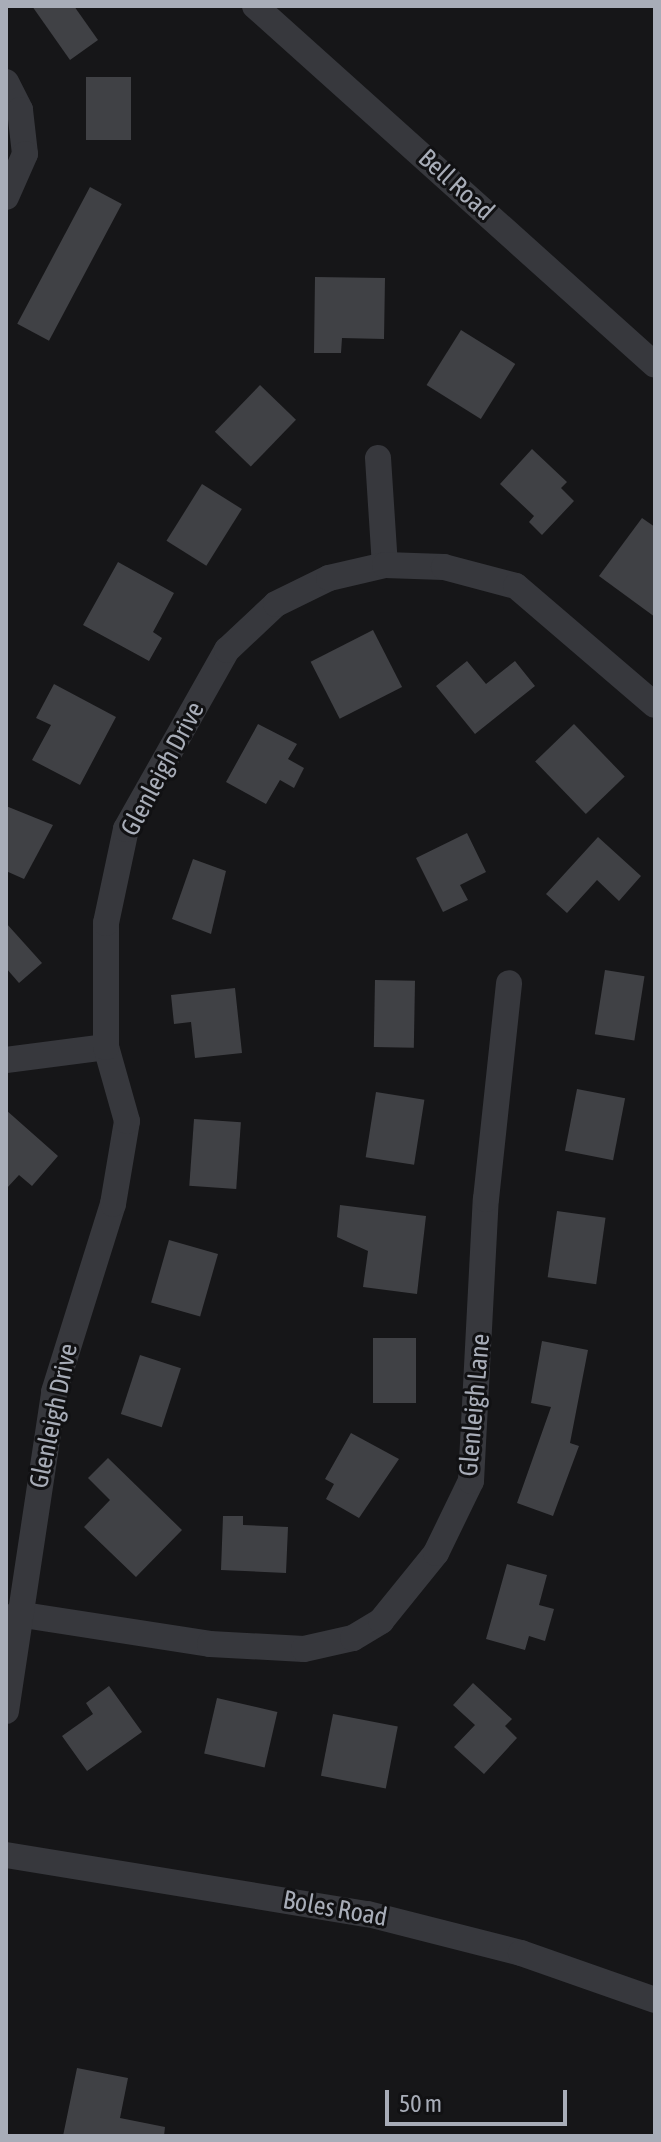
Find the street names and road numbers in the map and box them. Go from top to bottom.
street label: Bell Road [412,143,500,227]
street label: Glenleigh Drive [115,697,211,841]
street label: Glenleigh Lane [453,1332,497,1478]
street label: Glenleigh Drive [23,1341,85,1491]
street label: Boles Road [280,1884,390,1934]

